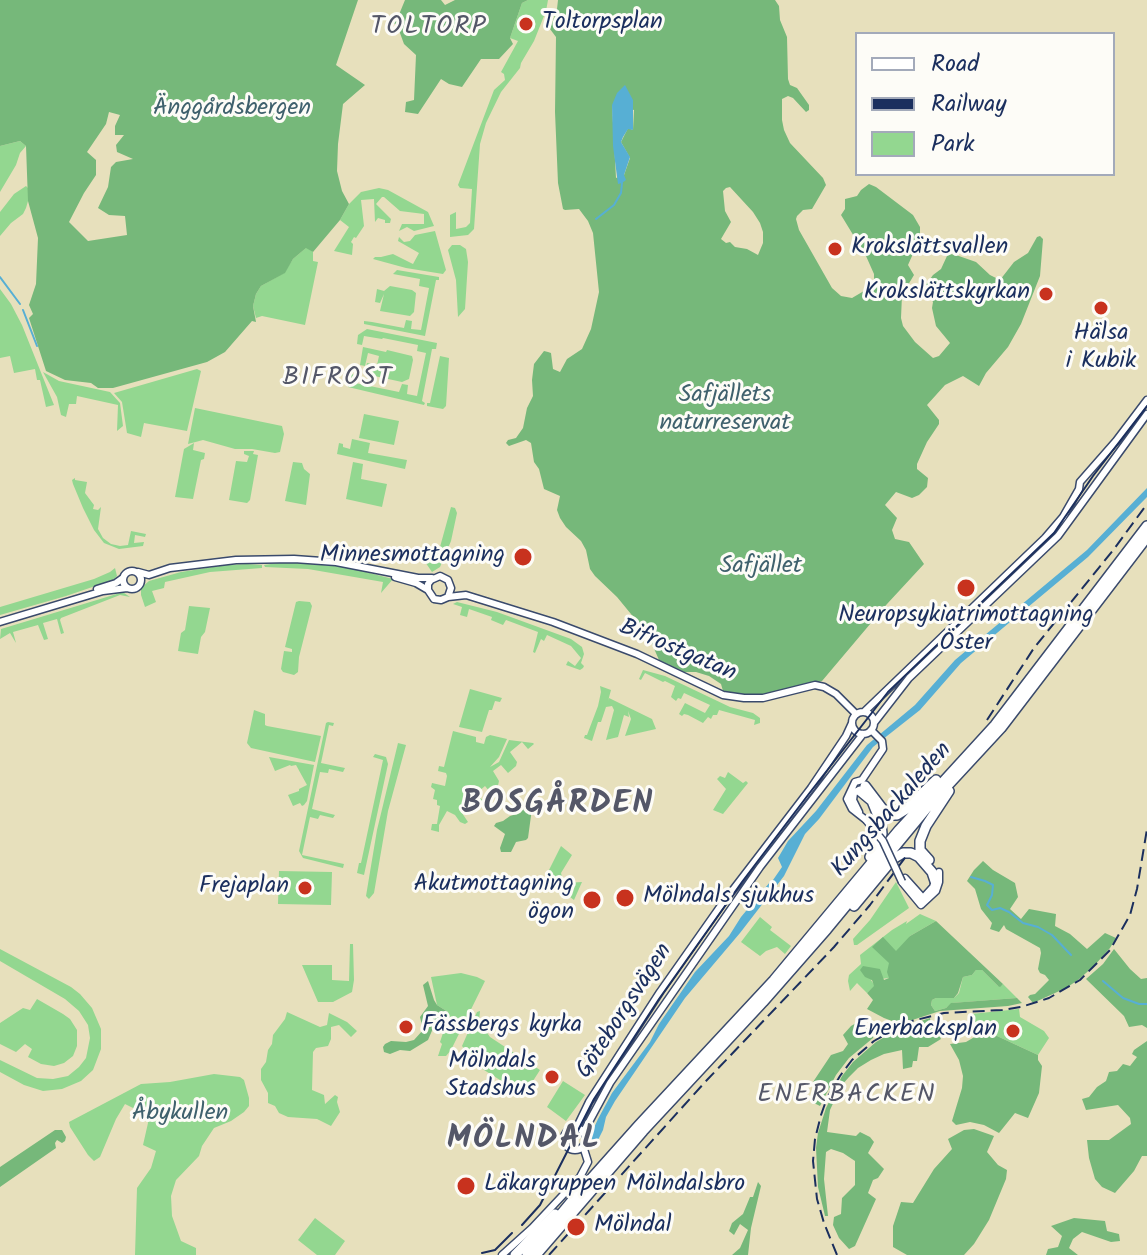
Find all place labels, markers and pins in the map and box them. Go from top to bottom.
place label: Toltorpsplan [542,10,663,38]
marker: Toltorpsplan [517,15,535,33]
place label: Krokslättsvallen [851,235,1008,263]
marker: Krokslättsvallen [826,240,844,258]
place label: Krokslättskyrkan [864,280,1030,308]
marker: Krokslättskyrkan [1037,285,1055,303]
marker: Hälsa i Kubik [1092,299,1110,317]
place label: Hälsa i Kubik [1066,321,1136,377]
place label: Minnesmottagning [320,543,505,571]
marker: Minnesmottagning [512,546,534,568]
marker: Neuropsykiatrimottagning Öster [955,577,977,599]
place label: Neuropsykiatrimottagning Öster [838,603,1094,659]
place label: Akutmottagning ögon [413,872,574,928]
place label: Frejaplan [199,874,289,902]
marker: Frejaplan [296,879,314,897]
place label: Mölndals sjukhus [643,884,814,912]
marker: Mölndals sjukhus [614,887,636,909]
marker: Akutmottagning ögon [581,889,603,911]
place label: Fässbergs kyrka [422,1013,582,1041]
place label: Enerbacksplan [854,1017,997,1045]
marker: Fässbergs kyrka [397,1018,415,1036]
marker: Enerbacksplan [1004,1022,1022,1040]
place label: Mölndals Stadshus [446,1049,536,1105]
marker: Mölndals Stadshus [543,1068,561,1086]
place label: Läkargruppen Mölndalsbro [484,1172,745,1200]
marker: Läkargruppen Mölndalsbro [455,1175,477,1197]
place label: Mölndal [594,1213,672,1241]
marker: Mölndal [565,1216,587,1238]

